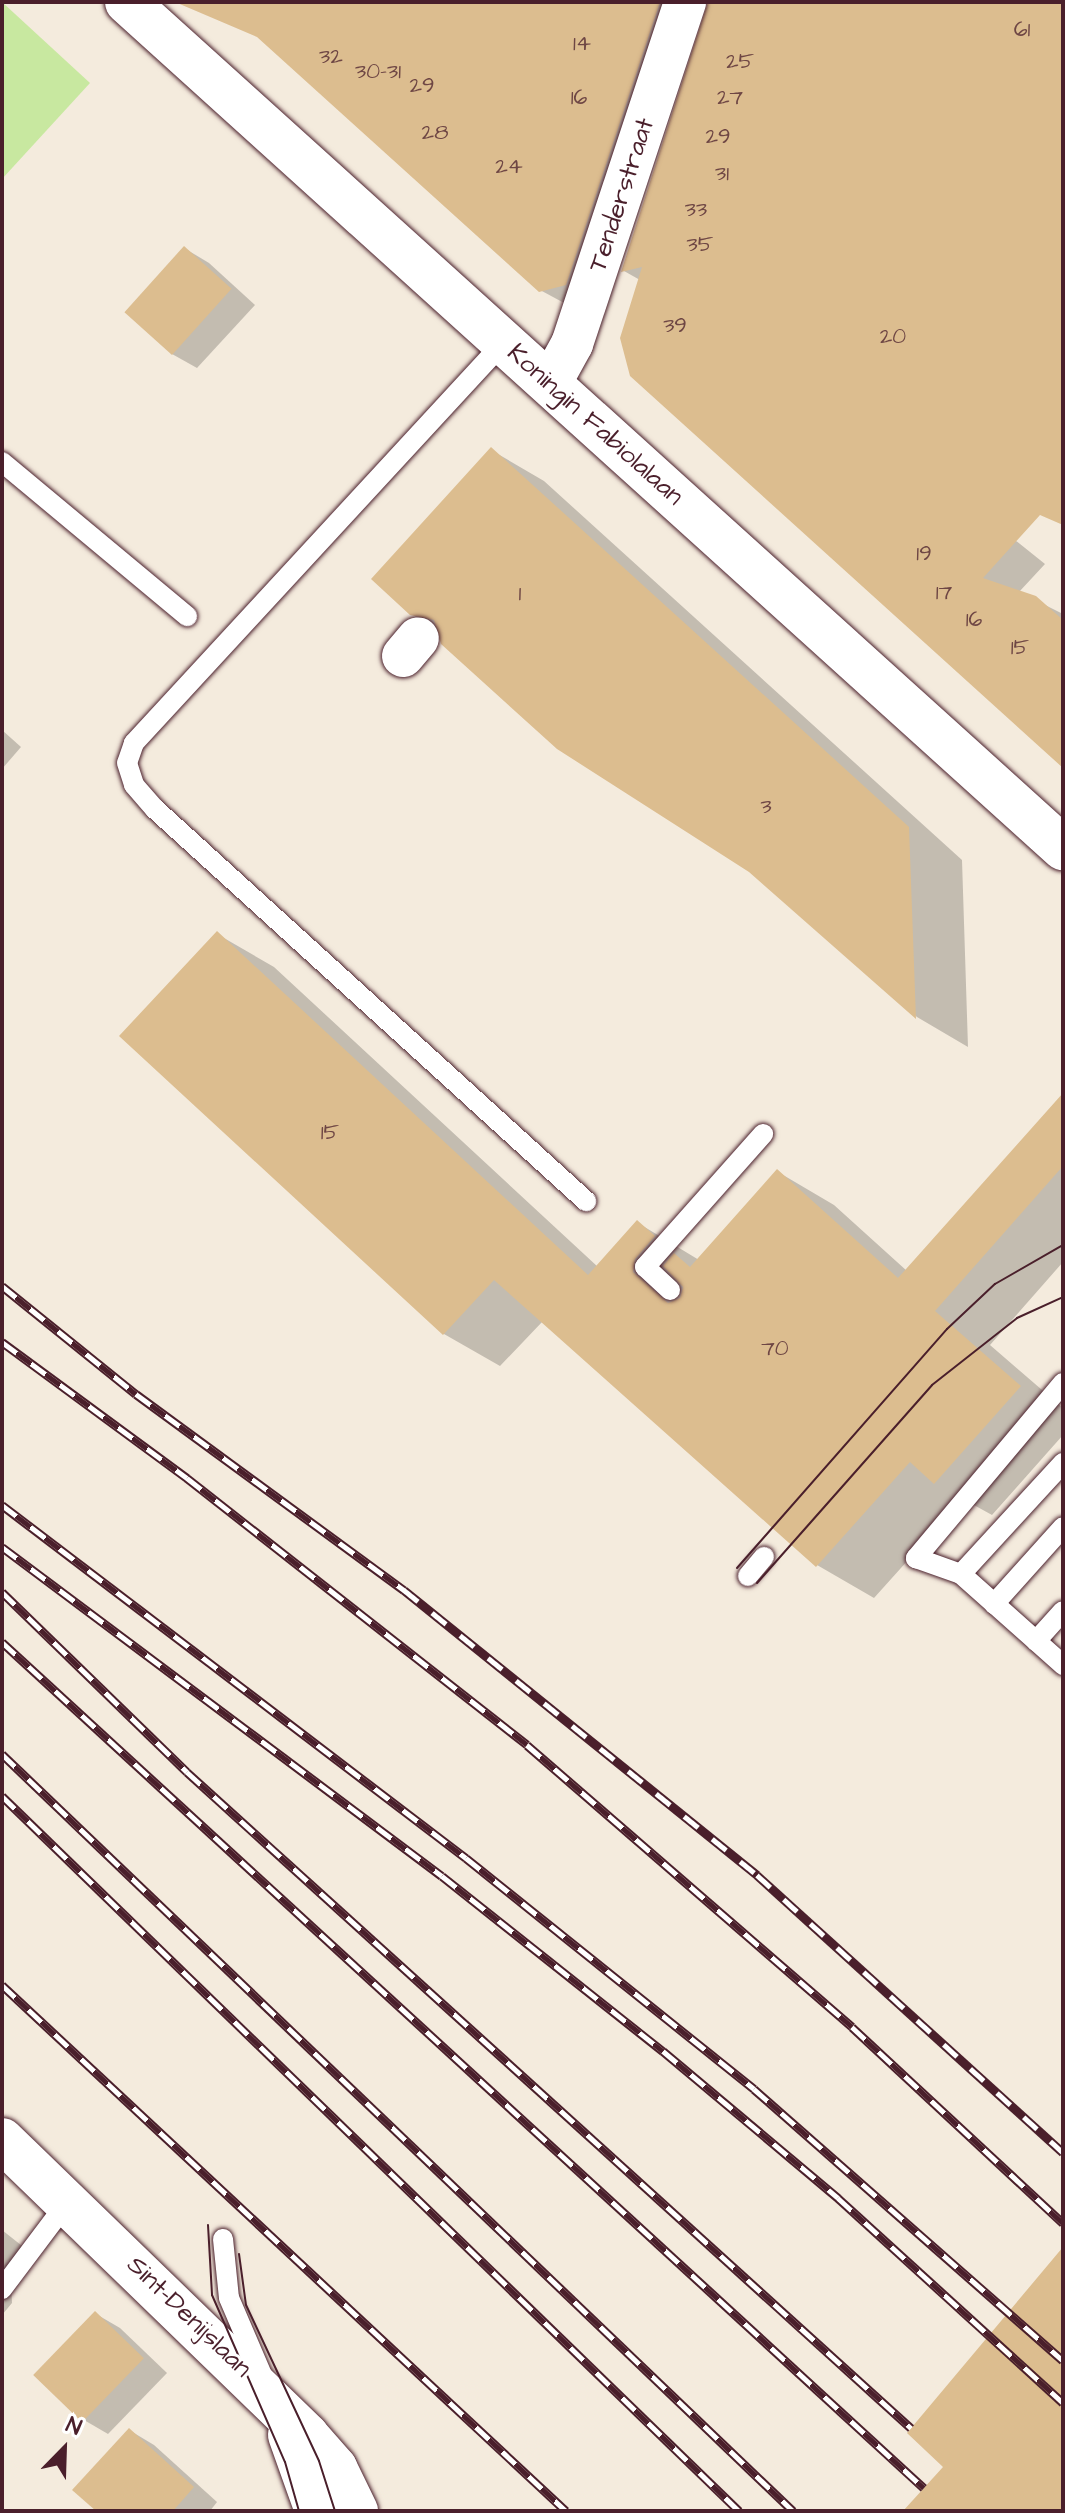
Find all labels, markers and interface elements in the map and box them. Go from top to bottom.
house number: 61 [1014,17,1030,43]
house number: 14 [573,31,591,57]
house number: 32 [319,44,343,70]
house number: 25 [726,49,754,75]
house number: 30-31 [355,59,401,85]
house number: 29 [409,73,435,99]
house number: 16 [571,85,587,111]
house number: 27 [717,85,743,111]
street label: Tenderstraat [582,114,662,276]
house number: 28 [422,120,448,146]
house number: 29 [705,124,731,150]
house number: 24 [495,154,523,180]
house number: 31 [715,161,729,187]
house number: 33 [685,197,707,223]
house number: 35 [687,232,713,258]
house number: 39 [663,313,687,339]
house number: 20 [880,324,906,350]
street label: Koningin Fabiolalaan [500,338,690,512]
house number: 19 [916,541,932,567]
house number: 17 [936,580,952,606]
house number: 1 [519,581,521,607]
house number: 16 [966,607,982,633]
house number: 15 [1011,635,1029,661]
house number: 3 [760,794,772,820]
house number: 15 [321,1120,339,1146]
house number: 70 [761,1336,789,1362]
street label: Sint-Denijslaan [120,2250,258,2384]
north arrow [24,2409,104,2489]
text: N [61,2409,86,2443]

